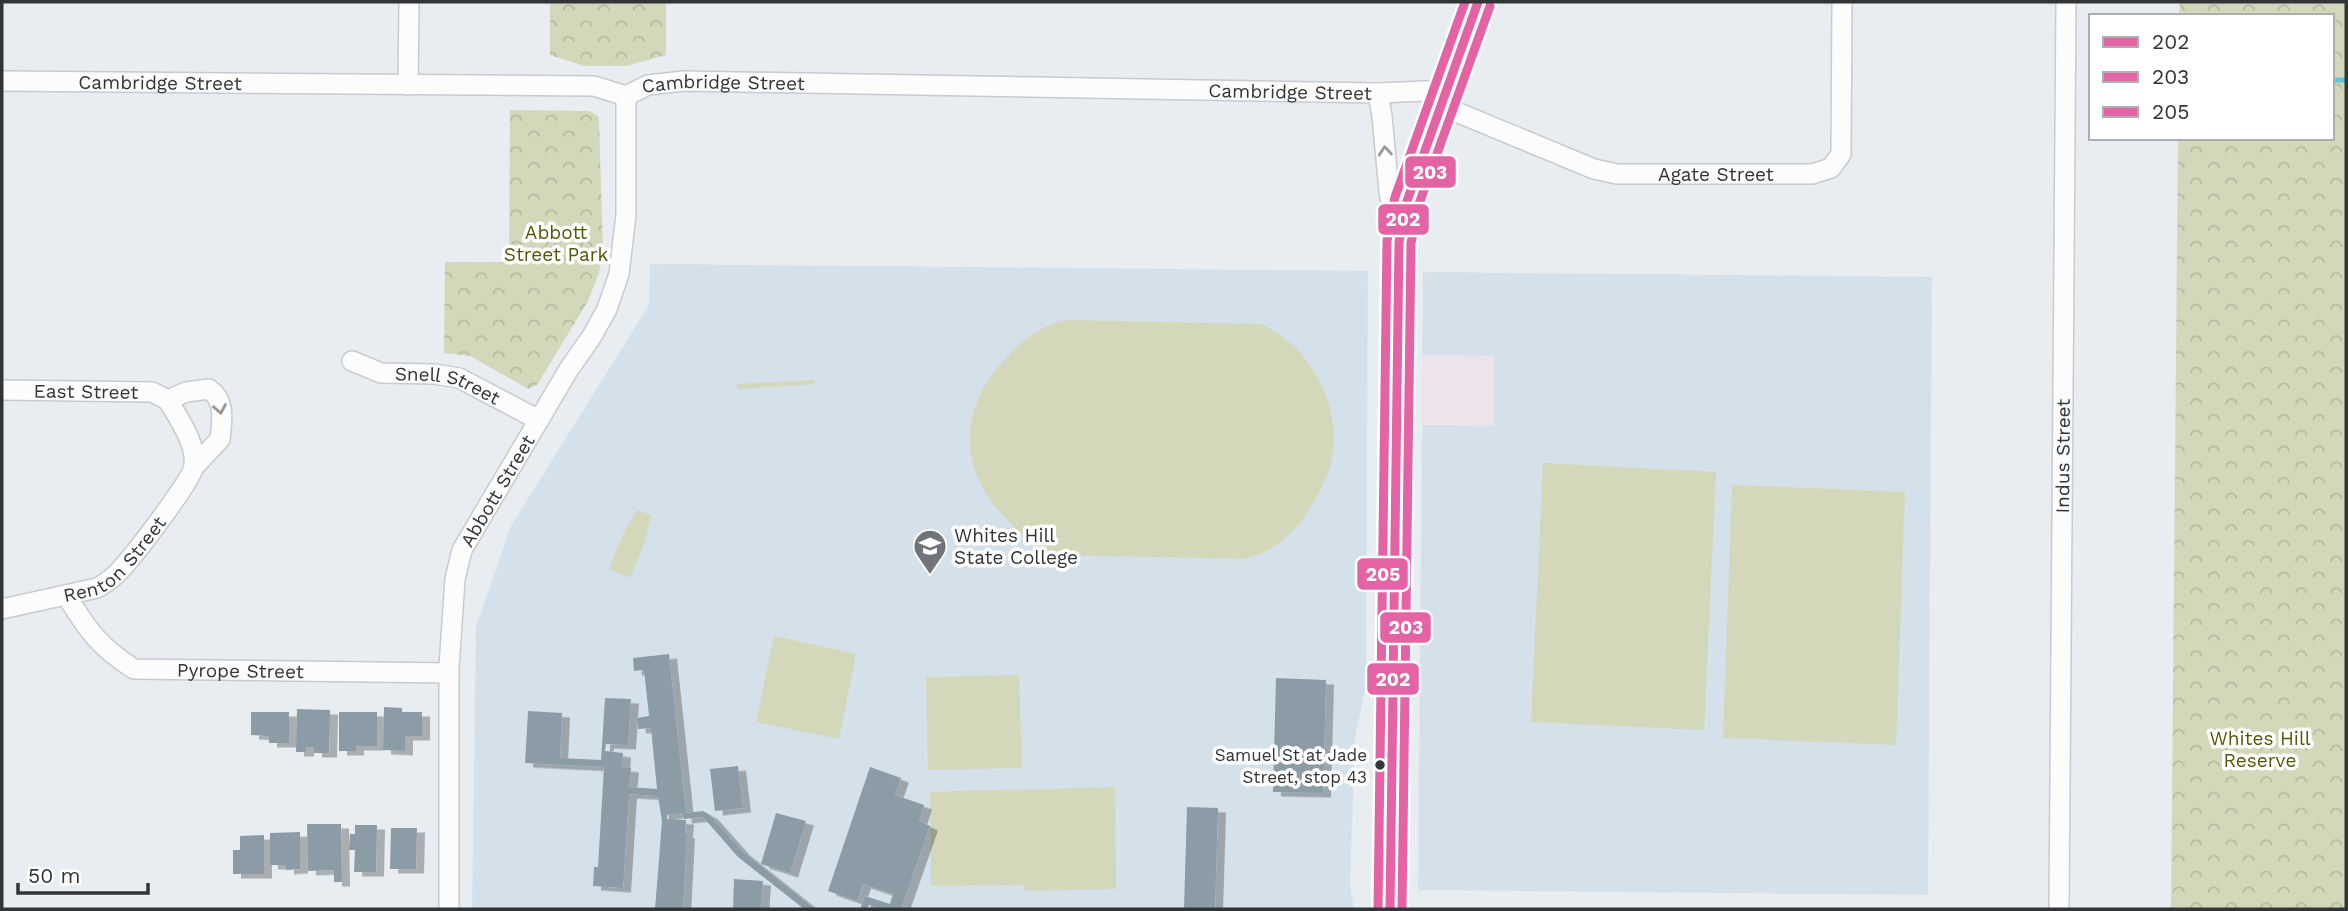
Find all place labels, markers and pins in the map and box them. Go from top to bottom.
place label: Whites Hill State College [954,524,1078,569]
school or university icon: Whites Hill State College [911,527,949,576]
place label: Samuel St at Jade Street, stop 43 [1215,745,1367,787]
marker: Samuel St at Jade Street, stop 43 [1373,758,1387,772]

